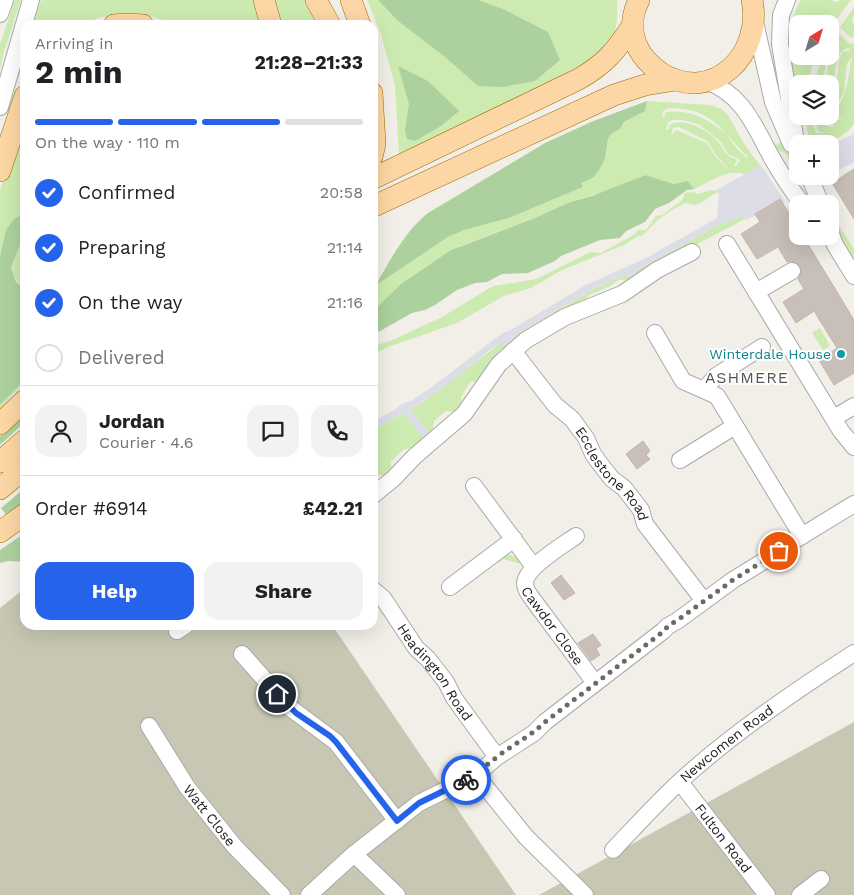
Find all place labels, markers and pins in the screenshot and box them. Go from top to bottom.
place label: Winterdale House [709,346,831,362]
marker: Winterdale House [835,348,847,360]
pin [758,530,800,572]
pin [256,673,298,715]

